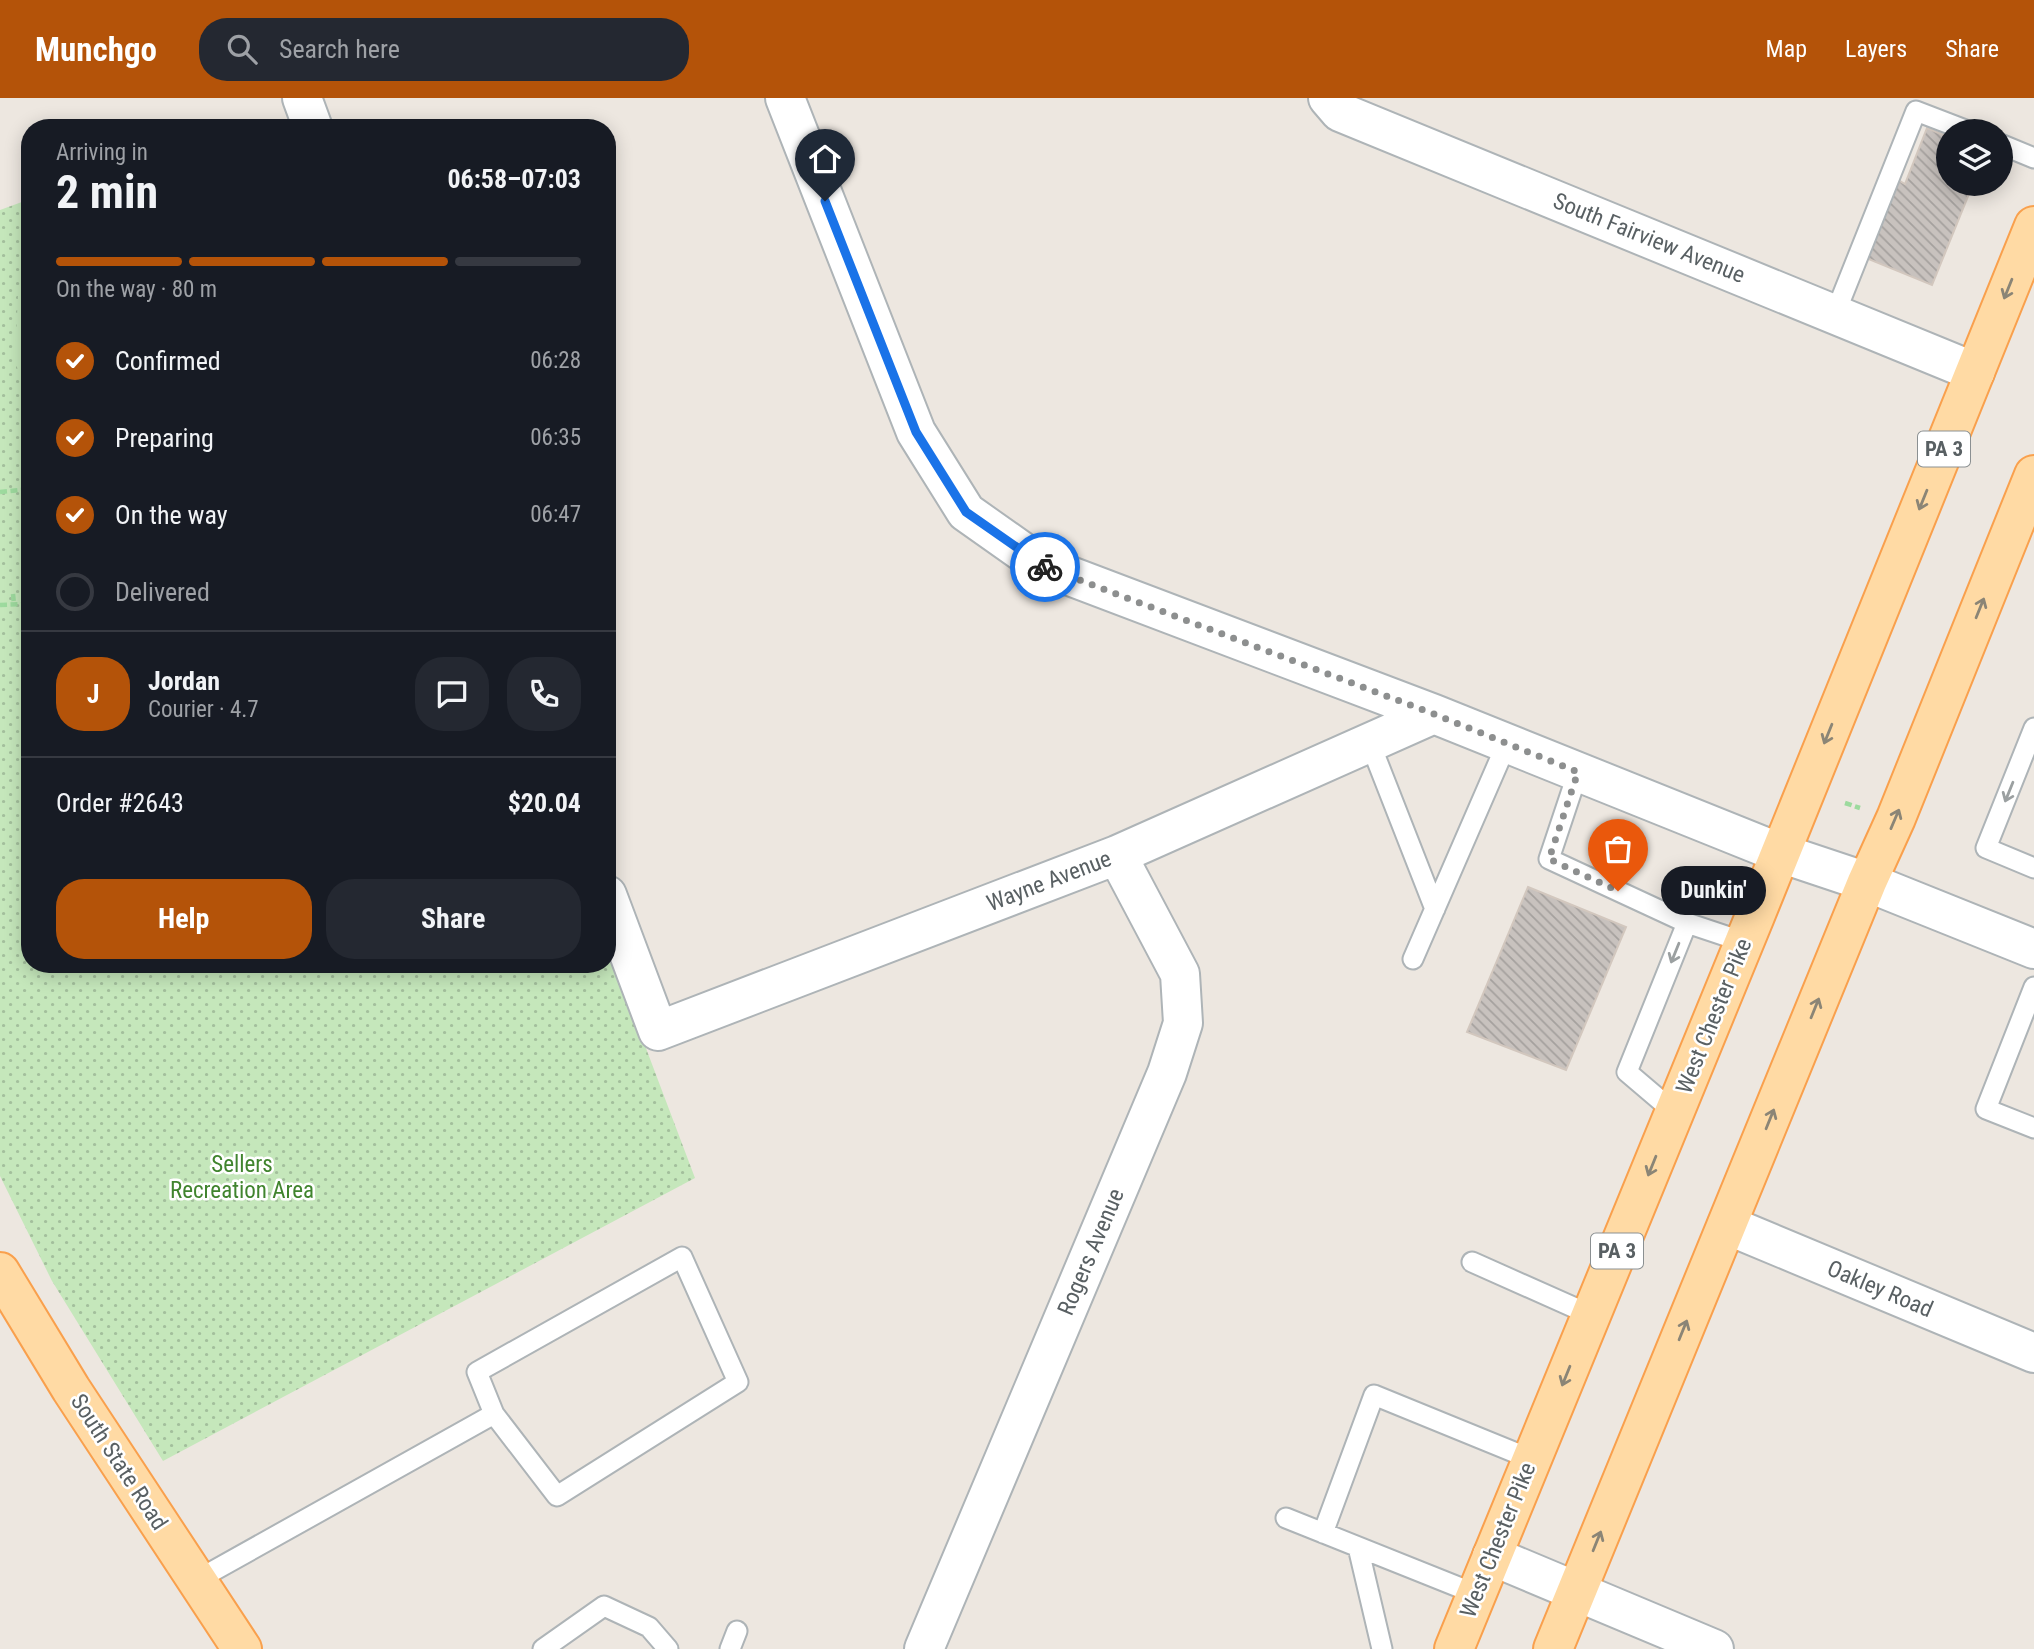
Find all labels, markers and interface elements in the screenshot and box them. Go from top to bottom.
search box [199,18,689,81]
text: Munchgo [35,30,157,69]
icon: search [223,30,261,68]
text: Search here [279,34,400,64]
text: Map [1766,35,1807,63]
text: Layers [1845,35,1907,63]
text: Share [1945,35,1999,63]
map controls [1936,119,2013,196]
button: layers [1936,119,2013,196]
pin [795,129,855,201]
text: Arriving in [56,139,148,166]
icon: home [806,140,844,178]
text: 06:58–07:03 [447,164,581,194]
text: 2 min [56,165,158,219]
street label: South Fairview Avenue [1549,187,1749,289]
text: On the way · 80 m [56,276,217,303]
one-way arrow [2001,278,2014,300]
icon: check [56,342,94,380]
text: Confirmed [115,346,221,376]
text: 06:28 [530,347,581,374]
icon: check [56,419,94,457]
text: Preparing [115,423,214,453]
text: 06:35 [530,424,581,451]
road number: PA 3 [1918,432,1970,466]
one-way arrow [1916,489,1929,511]
icon: check [56,496,94,534]
text: On the way [115,500,228,530]
text: 06:47 [530,501,581,528]
courier [1010,532,1080,602]
icon: bike [1026,548,1064,586]
text: Delivered [115,577,210,607]
one-way arrow [1975,598,1988,620]
button: chat [415,657,489,731]
button: phone [507,657,581,731]
text: Jordan [148,666,220,696]
text: J [87,679,99,709]
text: Courier · 4.7 [148,696,259,723]
one-way arrow [1821,723,1834,745]
one-way arrow [2001,780,2014,802]
text: Order #2643 [56,788,184,818]
text: $20.04 [508,788,581,818]
one-way arrow [1889,809,1902,831]
pin [1588,819,1648,891]
icon: bag [1599,830,1637,868]
street label: Wayne Avenue [983,845,1115,917]
callout: Dunkin' [1660,866,1765,916]
text: Dunkin' [1680,877,1747,904]
button: Help [56,879,312,959]
button: Share [326,879,581,959]
street label: West Chester Pike [1671,935,1757,1097]
one-way arrow [1668,942,1681,963]
one-way arrow [1810,998,1823,1019]
one-way arrow [1764,1109,1777,1131]
park label: Sellers Recreation Area [170,1151,314,1204]
one-way arrow [1645,1154,1658,1176]
street label: Rogers Avenue [1052,1185,1130,1319]
road number: PA 3 [1591,1234,1643,1268]
street label: Oakley Road [1823,1255,1937,1323]
one-way arrow [1678,1320,1691,1341]
one-way arrow [1558,1365,1571,1386]
street label: South State Road [65,1389,173,1535]
street label: West Chester Pike [1455,1459,1541,1621]
one-way arrow [1591,1530,1604,1552]

